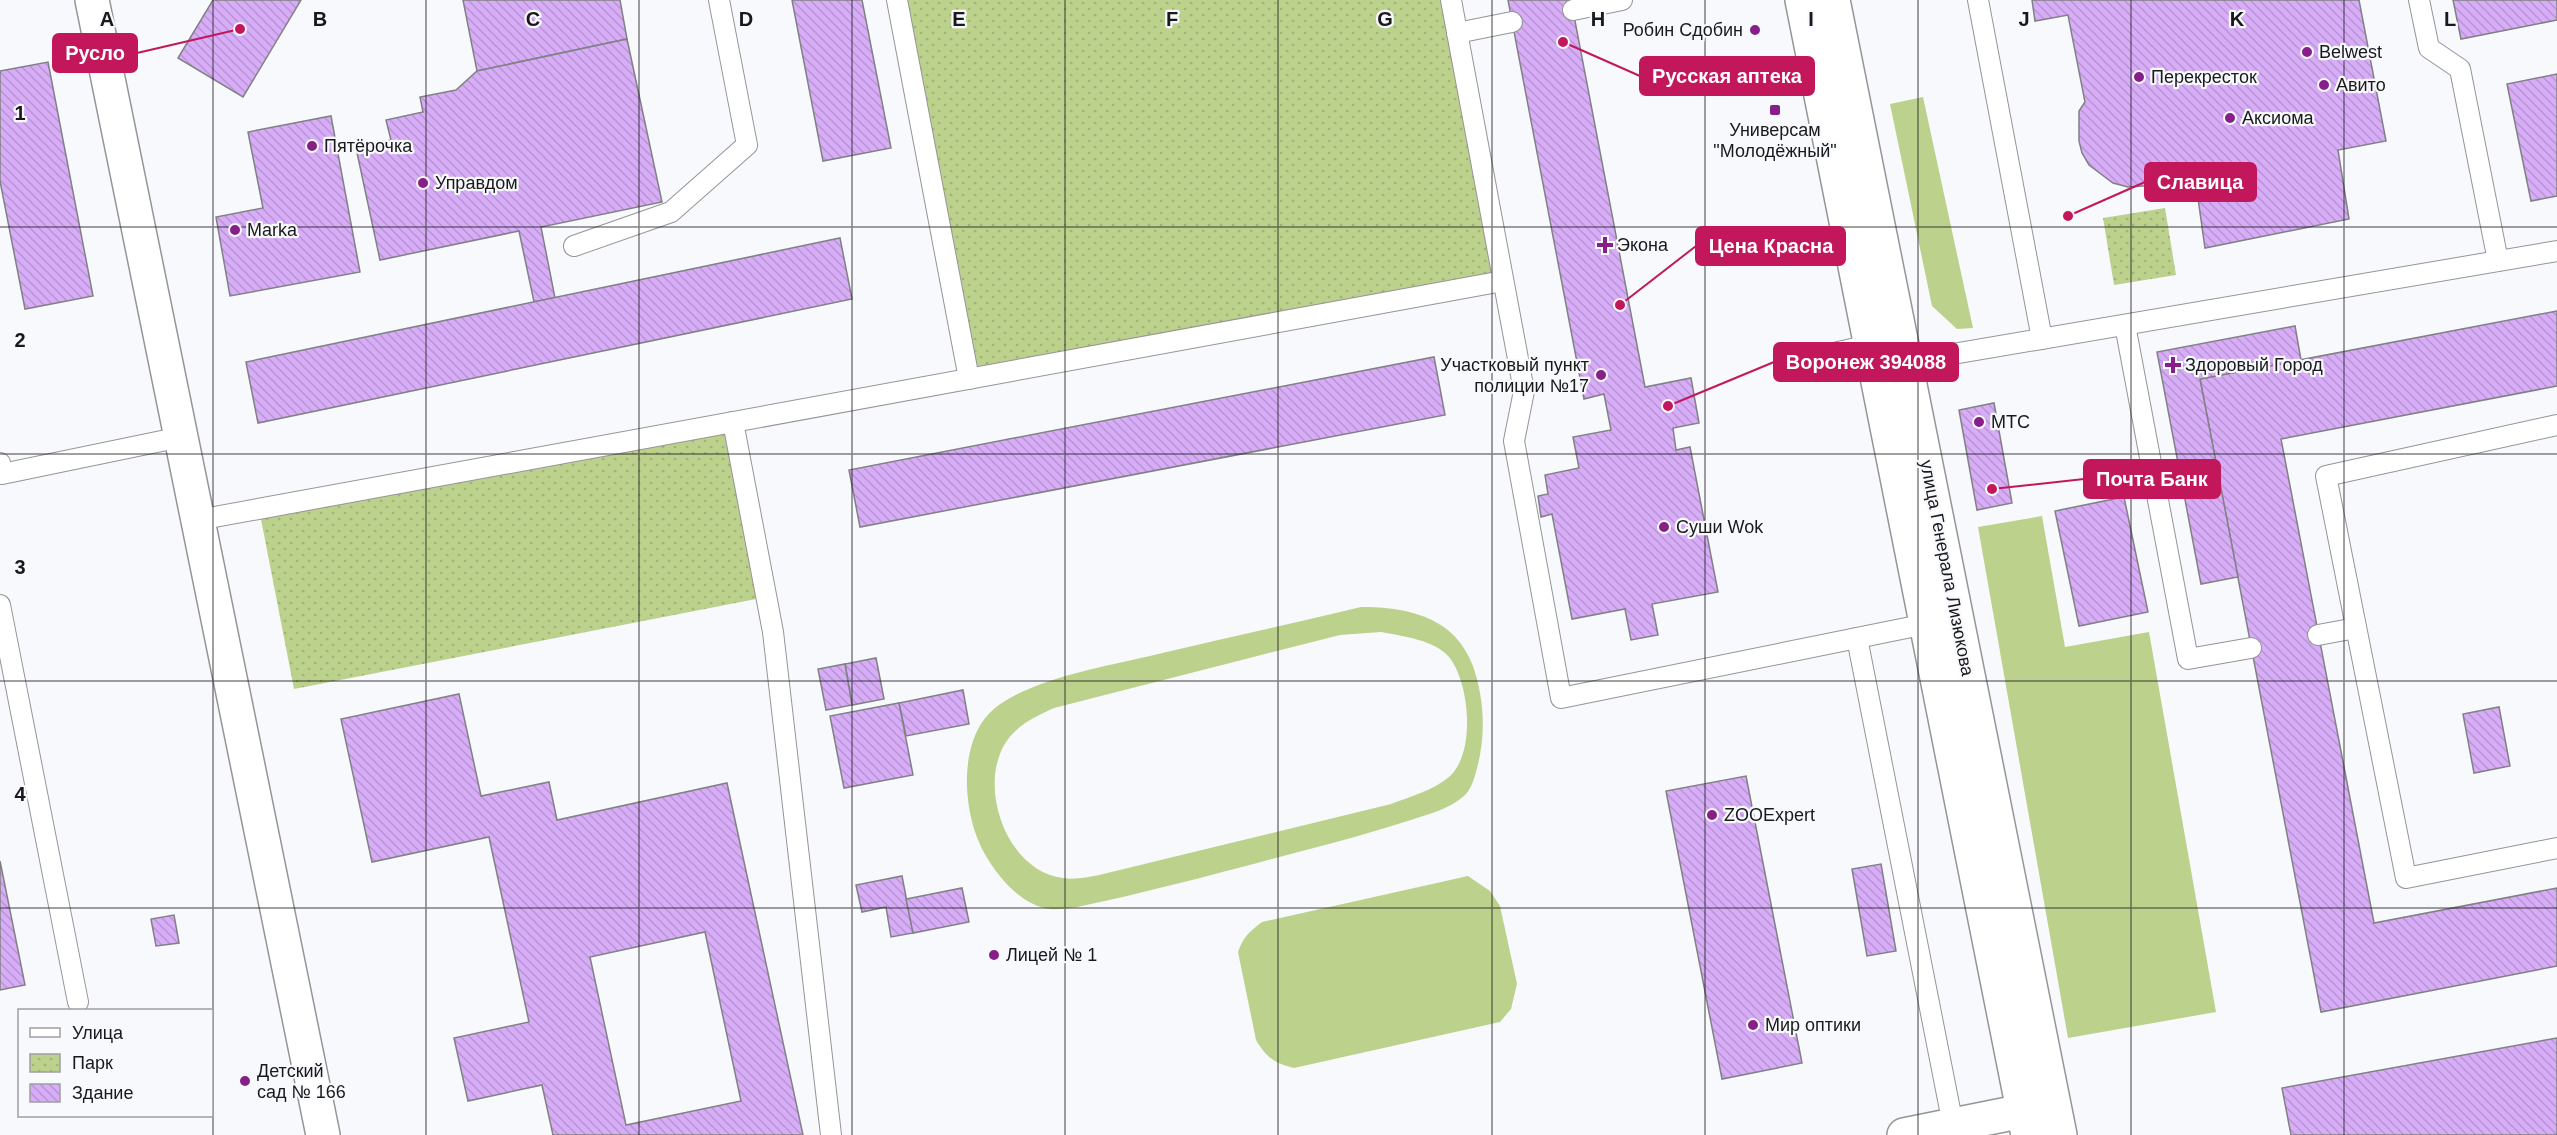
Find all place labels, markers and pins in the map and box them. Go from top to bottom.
place label: Робин Сдобин [1623,20,1743,40]
marker: Робин Сдобин [1748,23,1762,37]
callout: Русло [53,34,137,72]
place label: Belwest [2319,42,2382,62]
marker: Belwest [2300,45,2314,59]
callout: Русская аптека [1640,57,1814,95]
place label: Перекресток [2151,67,2257,87]
marker: Перекресток [2132,70,2146,84]
place label: Авито [2336,75,2386,95]
marker: Авито [2317,78,2331,92]
marker: Универсам "Молодёжный" [1768,103,1782,117]
place label: Аксиома [2242,108,2315,128]
marker: Аксиома [2223,111,2237,125]
place label: Универсам "Молодёжный" [1713,120,1837,161]
place label: Пятёрочка [324,136,413,156]
marker: Пятёрочка [305,139,319,153]
callout: Славица [2145,163,2256,201]
place label: Управдом [435,173,518,193]
marker: Управдом [416,176,430,190]
place label: Marka [247,220,298,240]
marker: Marka [228,223,242,237]
callout: Цена Красна [1696,227,1845,265]
place label: Экона [1617,235,1669,255]
marker: Экона [1598,238,1612,252]
callout: Воронеж 394088 [1774,343,1958,381]
place label: Участковый пункт полиции №17 [1440,355,1589,396]
place label: Здоровый Город [2185,355,2323,375]
marker: Здоровый Город [2166,358,2180,372]
marker: Участковый пункт полиции №17 [1594,368,1608,382]
place label: МТС [1991,412,2030,432]
marker: МТС [1972,415,1986,429]
callout: Почта Банк [2084,460,2220,498]
place label: Суши Wok [1676,517,1764,537]
marker: Суши Wok [1657,520,1671,534]
place label: ZOOExpert [1724,805,1815,825]
marker: ZOOExpert [1705,808,1719,822]
place label: Лицей № 1 [1006,945,1097,965]
marker: Лицей № 1 [987,948,1001,962]
place label: Мир оптики [1765,1015,1861,1035]
marker: Мир оптики [1746,1018,1760,1032]
place label: Детский сад № 166 [257,1061,346,1102]
marker: Детский сад № 166 [238,1074,252,1088]

